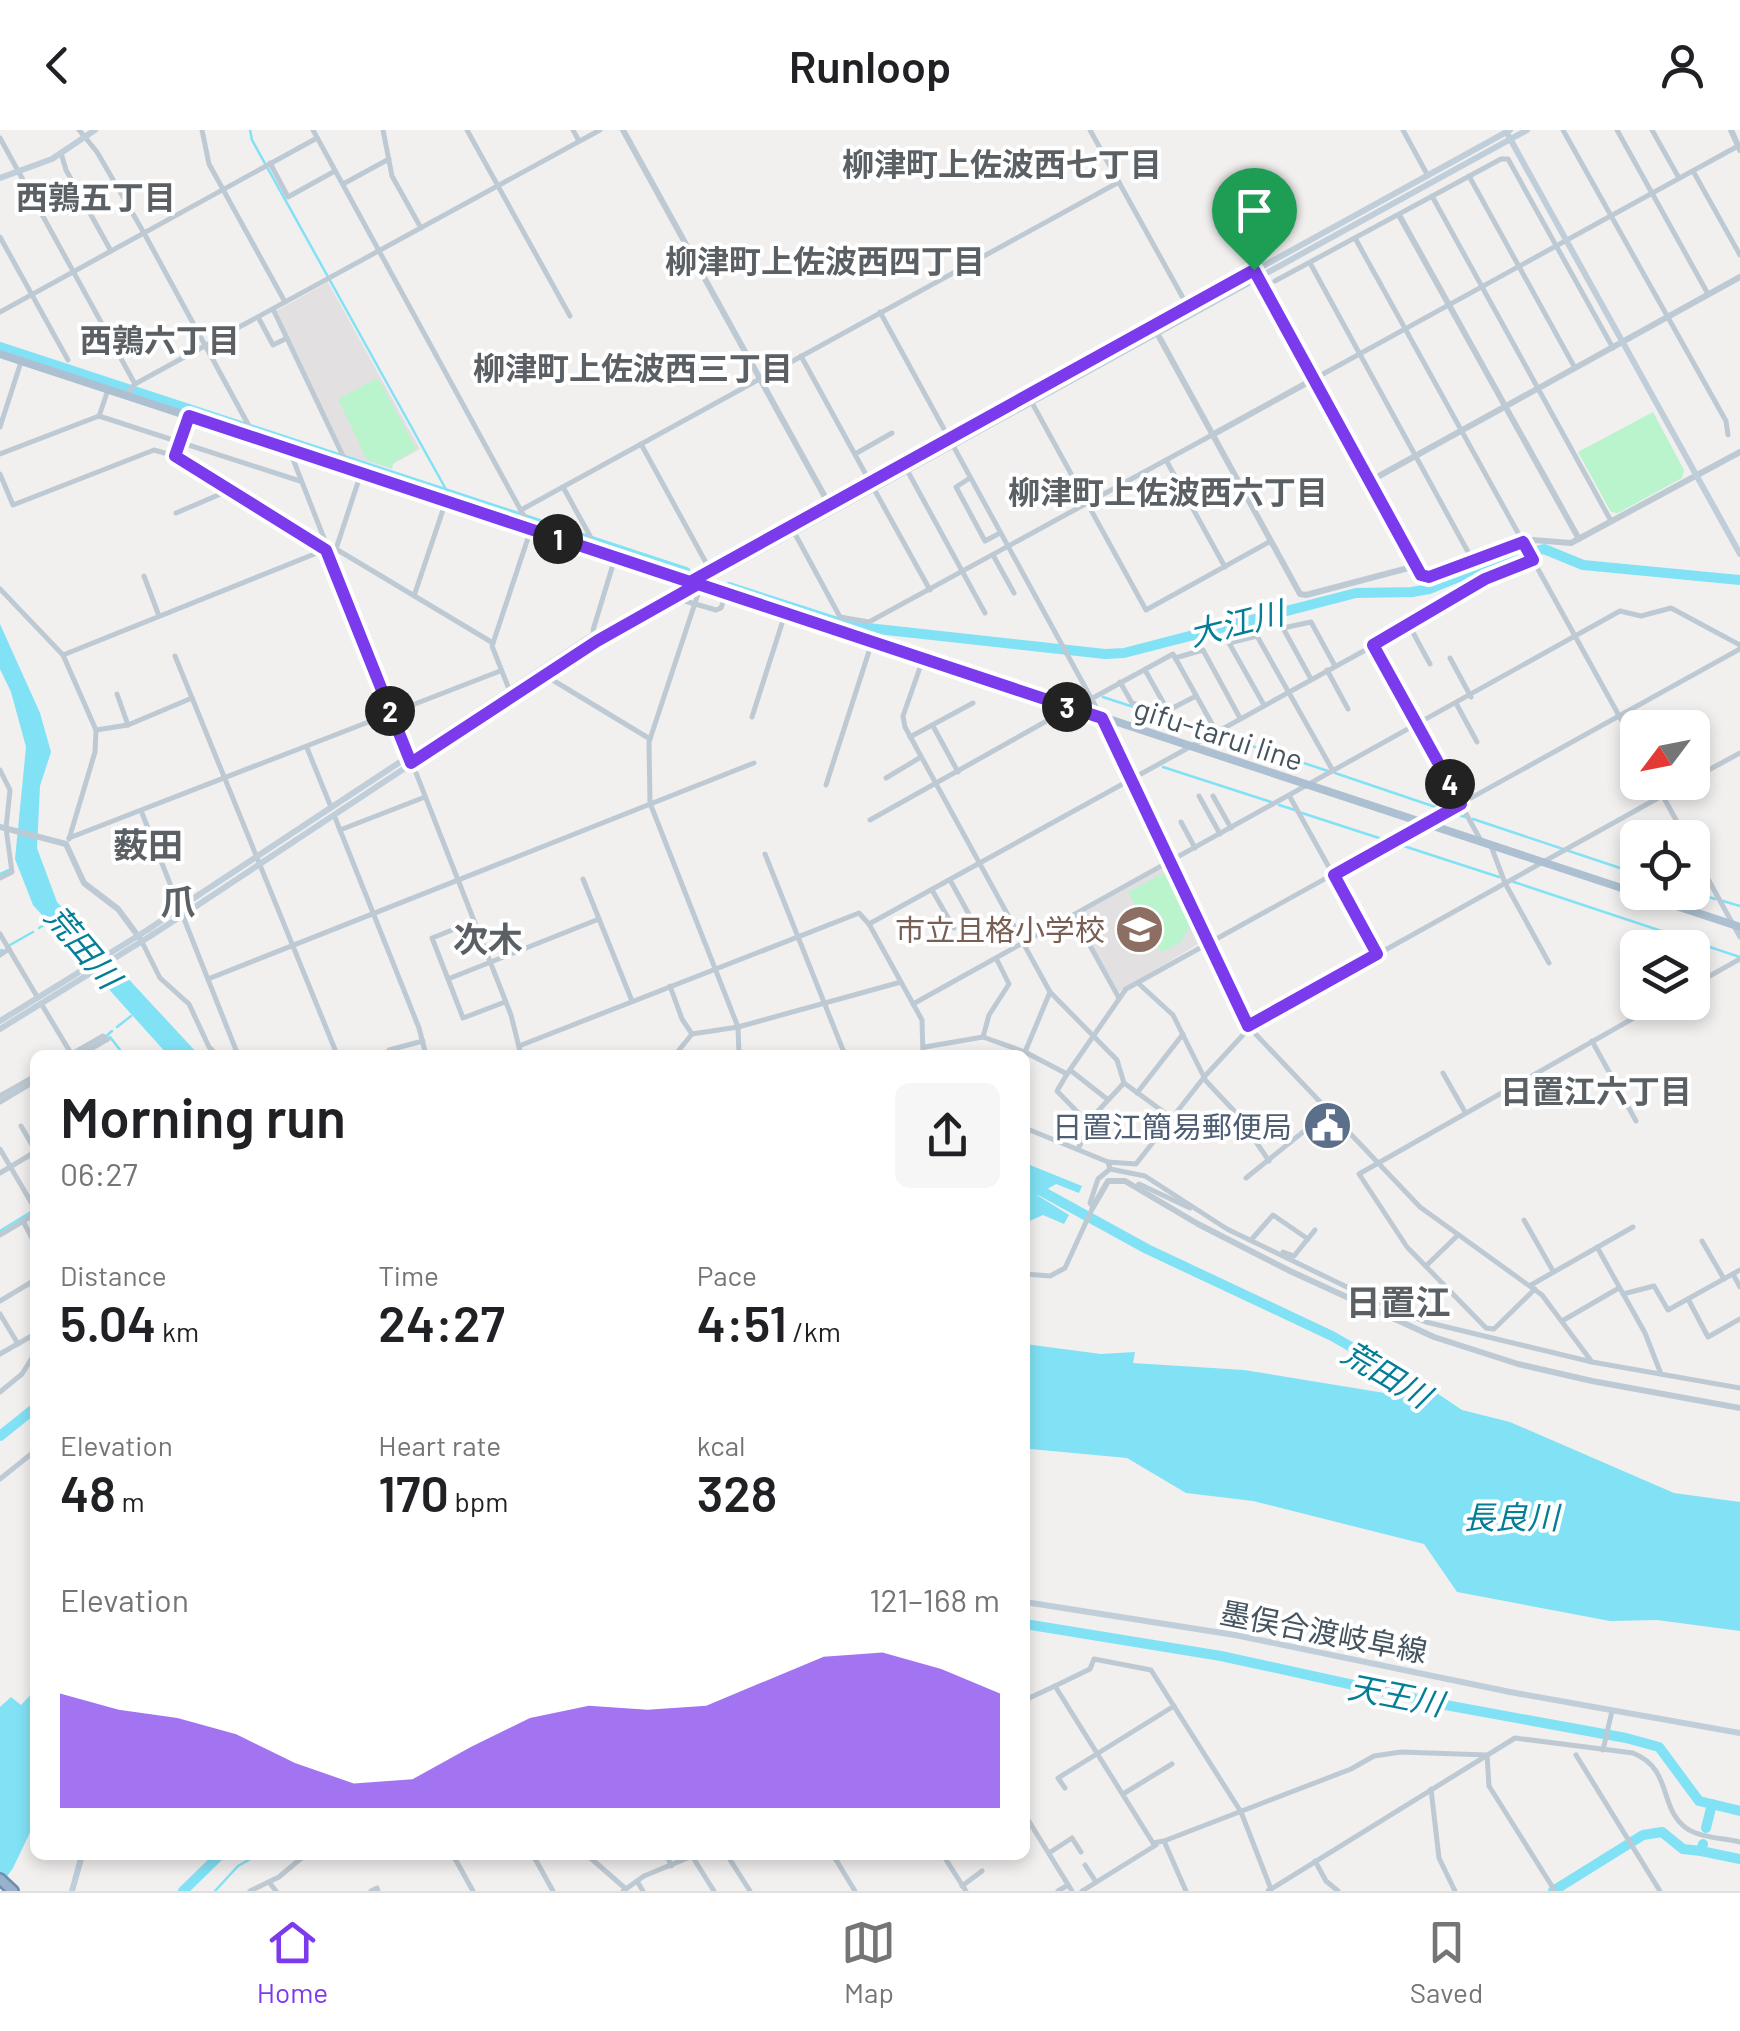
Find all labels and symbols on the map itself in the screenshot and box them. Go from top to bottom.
district label: 柳津町上佐波西七丁目 [842,144,1162,182]
pin [1212,168,1297,271]
district label: 西鶉五丁目 [16,177,176,215]
district label: 柳津町上佐波西四丁目 [665,241,985,279]
district label: 西鶉六丁目 [80,320,240,358]
district label: 柳津町上佐波西三丁目 [473,348,793,386]
district label: 柳津町上佐波西六丁目 [1008,472,1328,510]
pin: 1 [533,514,583,564]
water label: 大江川 [1185,591,1290,652]
pin: 3 [1042,682,1092,732]
pin: 2 [365,686,415,736]
street label: gifu-tarui line [1130,689,1308,777]
north arrow [1620,710,1710,800]
pin: 4 [1425,759,1475,809]
district label: 薮田 [113,823,183,865]
district label: 爪 [160,879,196,921]
water label: 荒田川 [39,897,131,997]
school or university icon: 市立且格小学校 [1114,903,1166,955]
place label: 市立且格小学校 [895,911,1105,947]
district label: 次木 [453,917,523,959]
district label: 日置江六丁目 [1500,1071,1692,1109]
public building icon: 日置江簡易郵便局 [1301,1100,1353,1152]
place label: 日置江簡易郵便局 [1052,1108,1292,1144]
district label: 日置江 [1345,1280,1451,1322]
water label: 荒田川 [1336,1332,1440,1416]
water label: 長良川 [1463,1497,1562,1535]
street label: 墨俣合渡岐阜線 [1217,1593,1431,1669]
water label: 天王川 [1345,1666,1450,1722]

